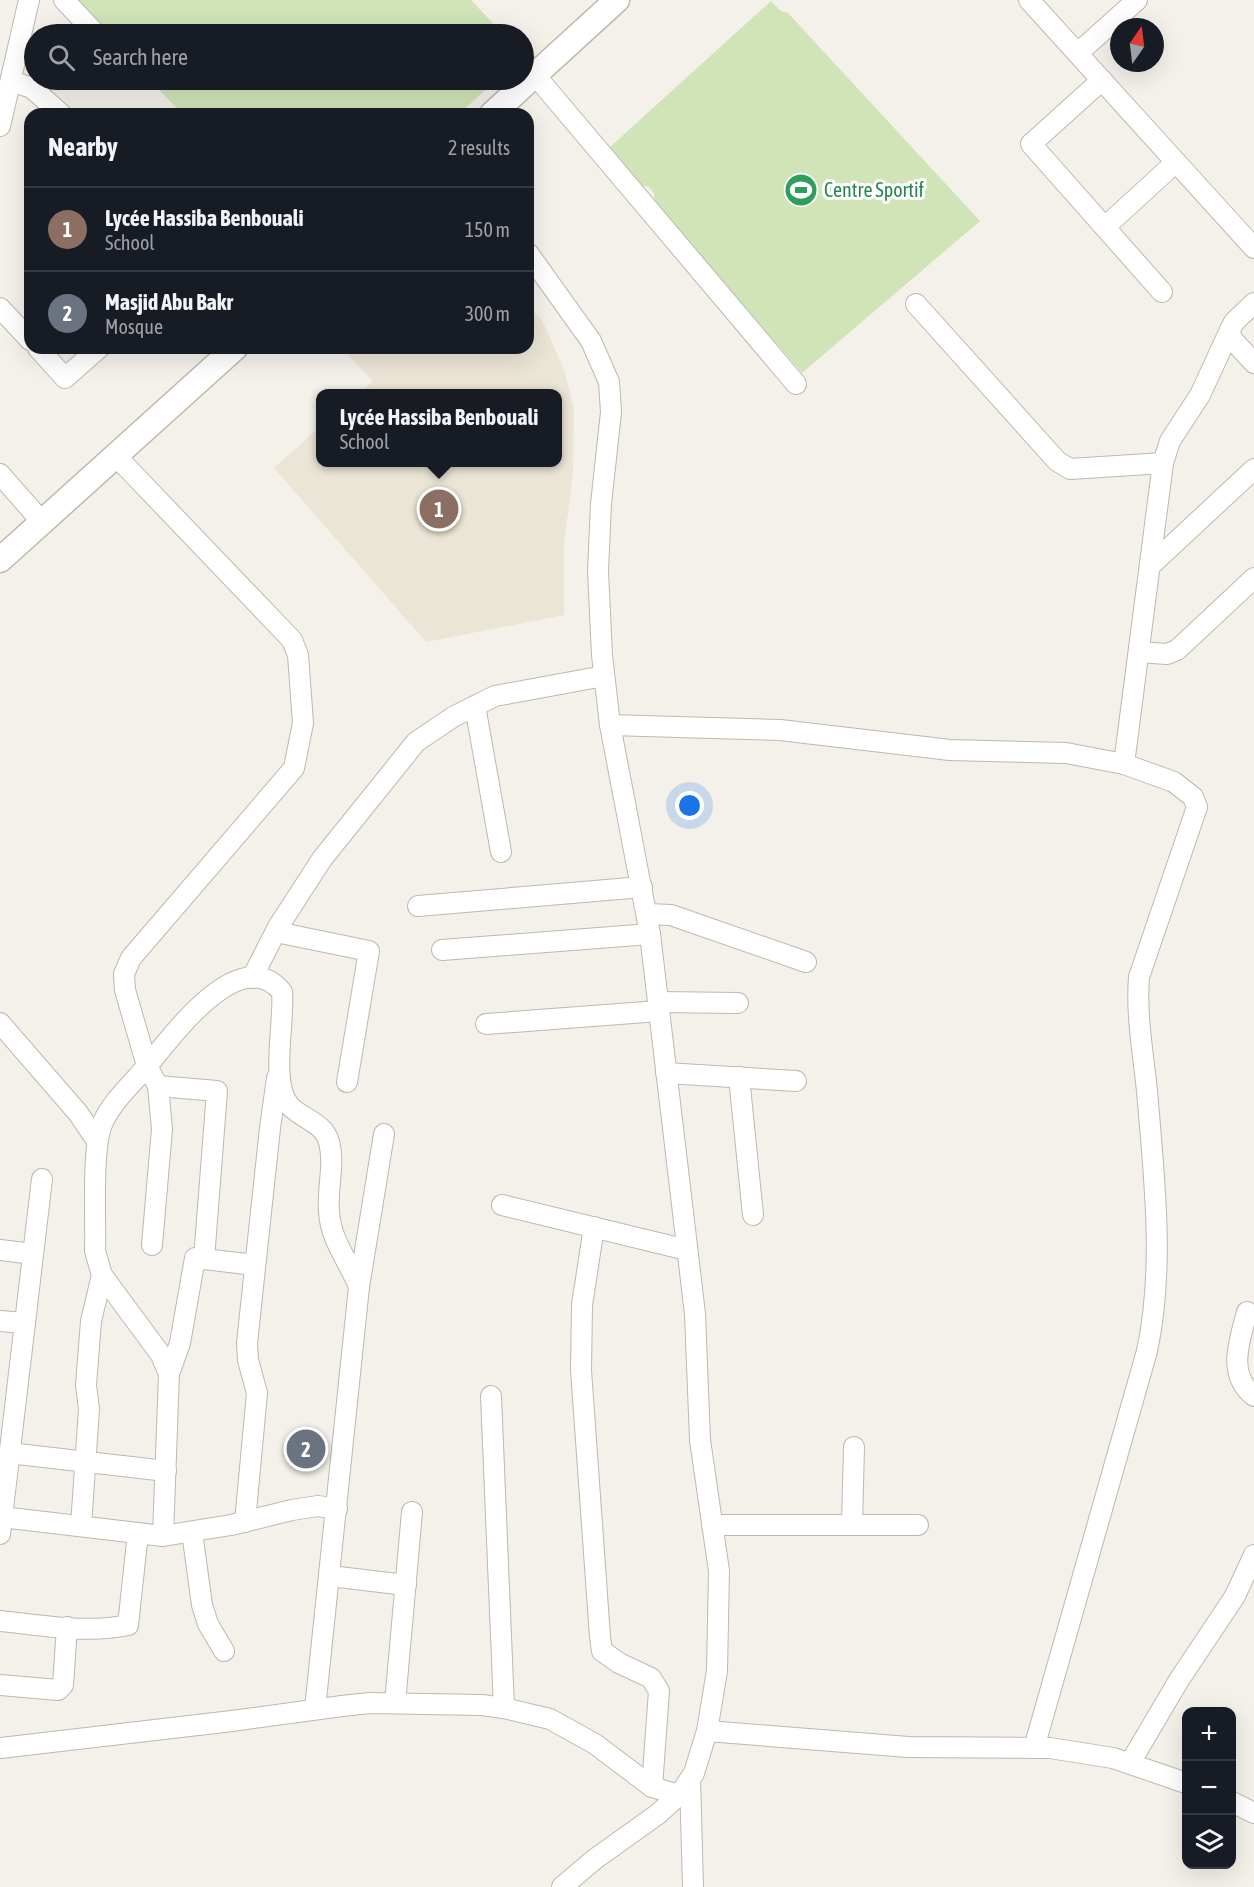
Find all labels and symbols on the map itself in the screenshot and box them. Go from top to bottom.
north arrow [1110,18,1164,72]
sports icon: Centre Sportif [783,172,819,208]
place label: Centre Sportif [824,178,925,201]
pin: 1 [420,486,458,532]
your location [675,791,704,820]
pin: 2 [286,1426,326,1472]

